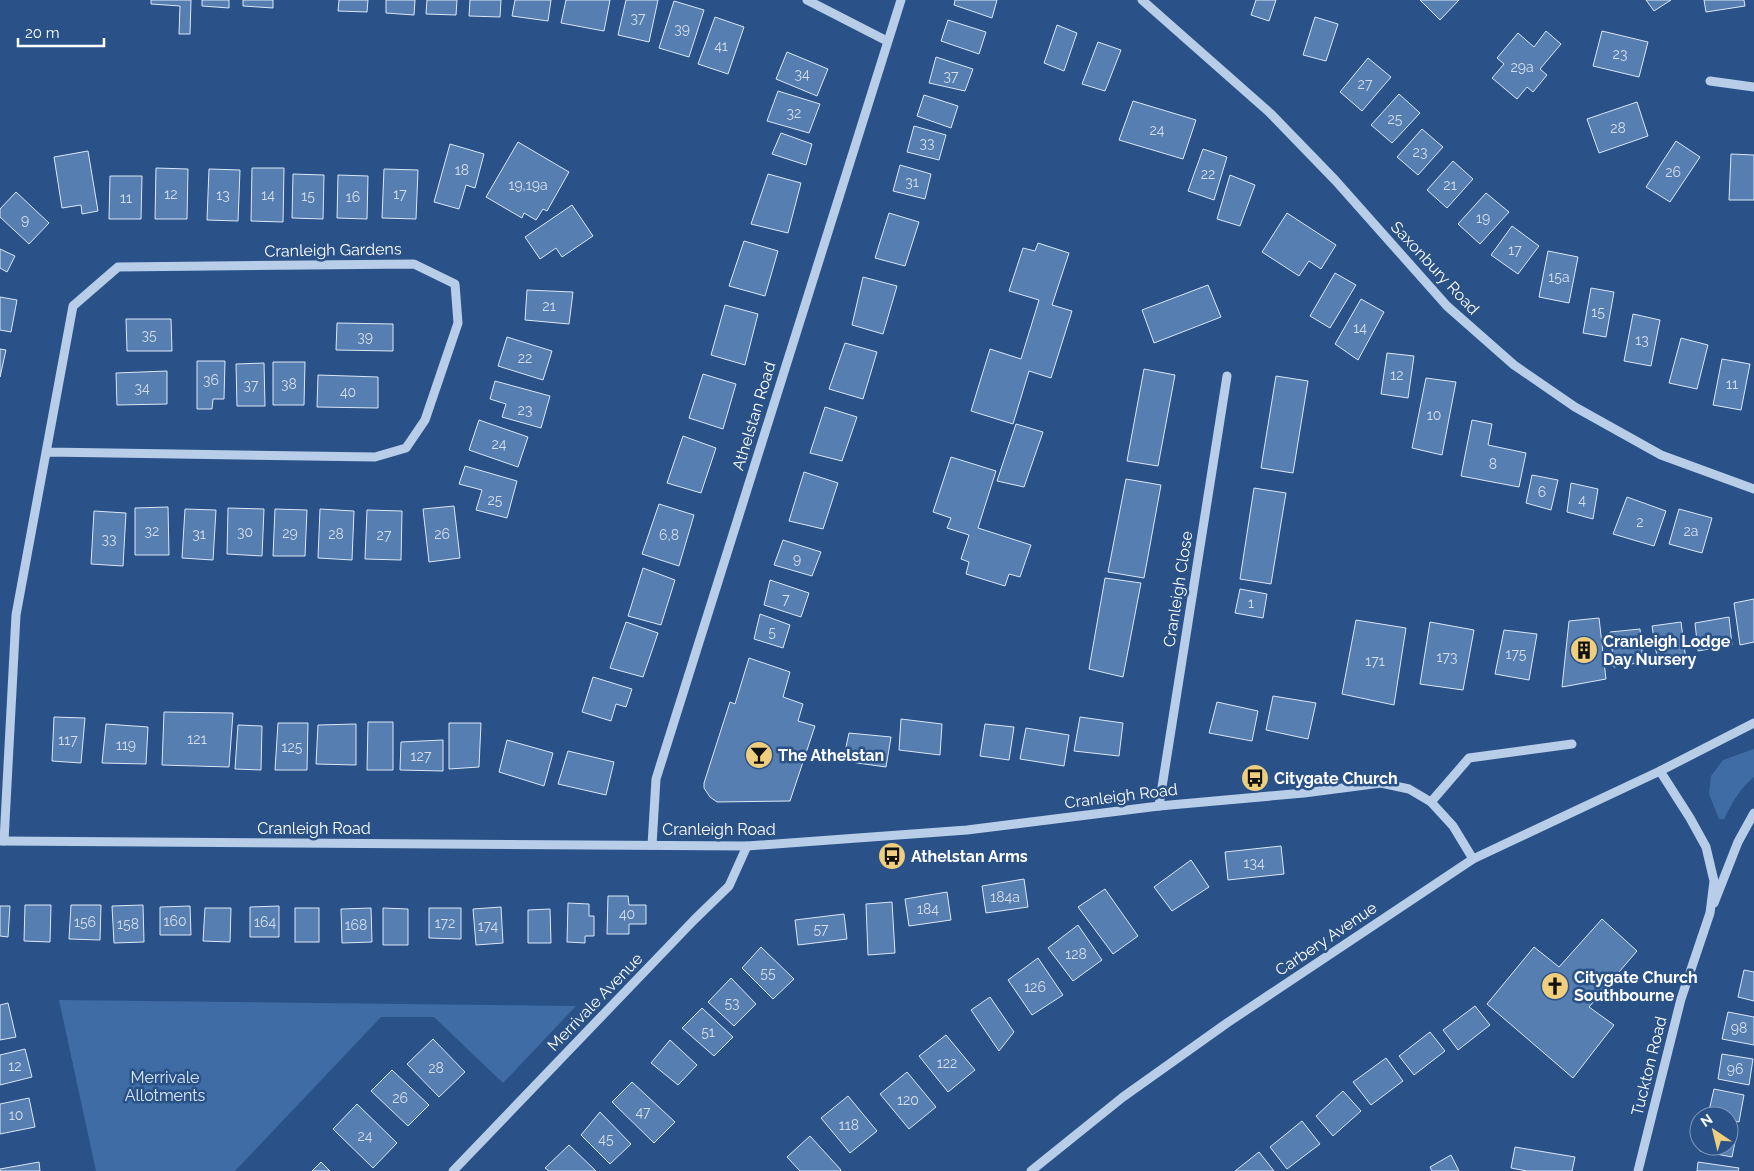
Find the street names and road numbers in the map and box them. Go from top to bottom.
street label: Saxonbury Road [1387,217,1483,319]
street label: Cranleigh Gardens [264,239,402,261]
street label: Athelstan Road [728,359,780,473]
street label: Cranleigh Close [1159,530,1197,648]
street label: Cranleigh Road [1064,780,1179,812]
street label: Cranleigh Road [257,819,371,838]
street label: Cranleigh Road [662,820,776,839]
street label: Carbery Avenue [1272,898,1380,980]
street label: Merrivale Avenue [544,949,646,1055]
street label: Tuckton Road [1627,1014,1671,1118]

